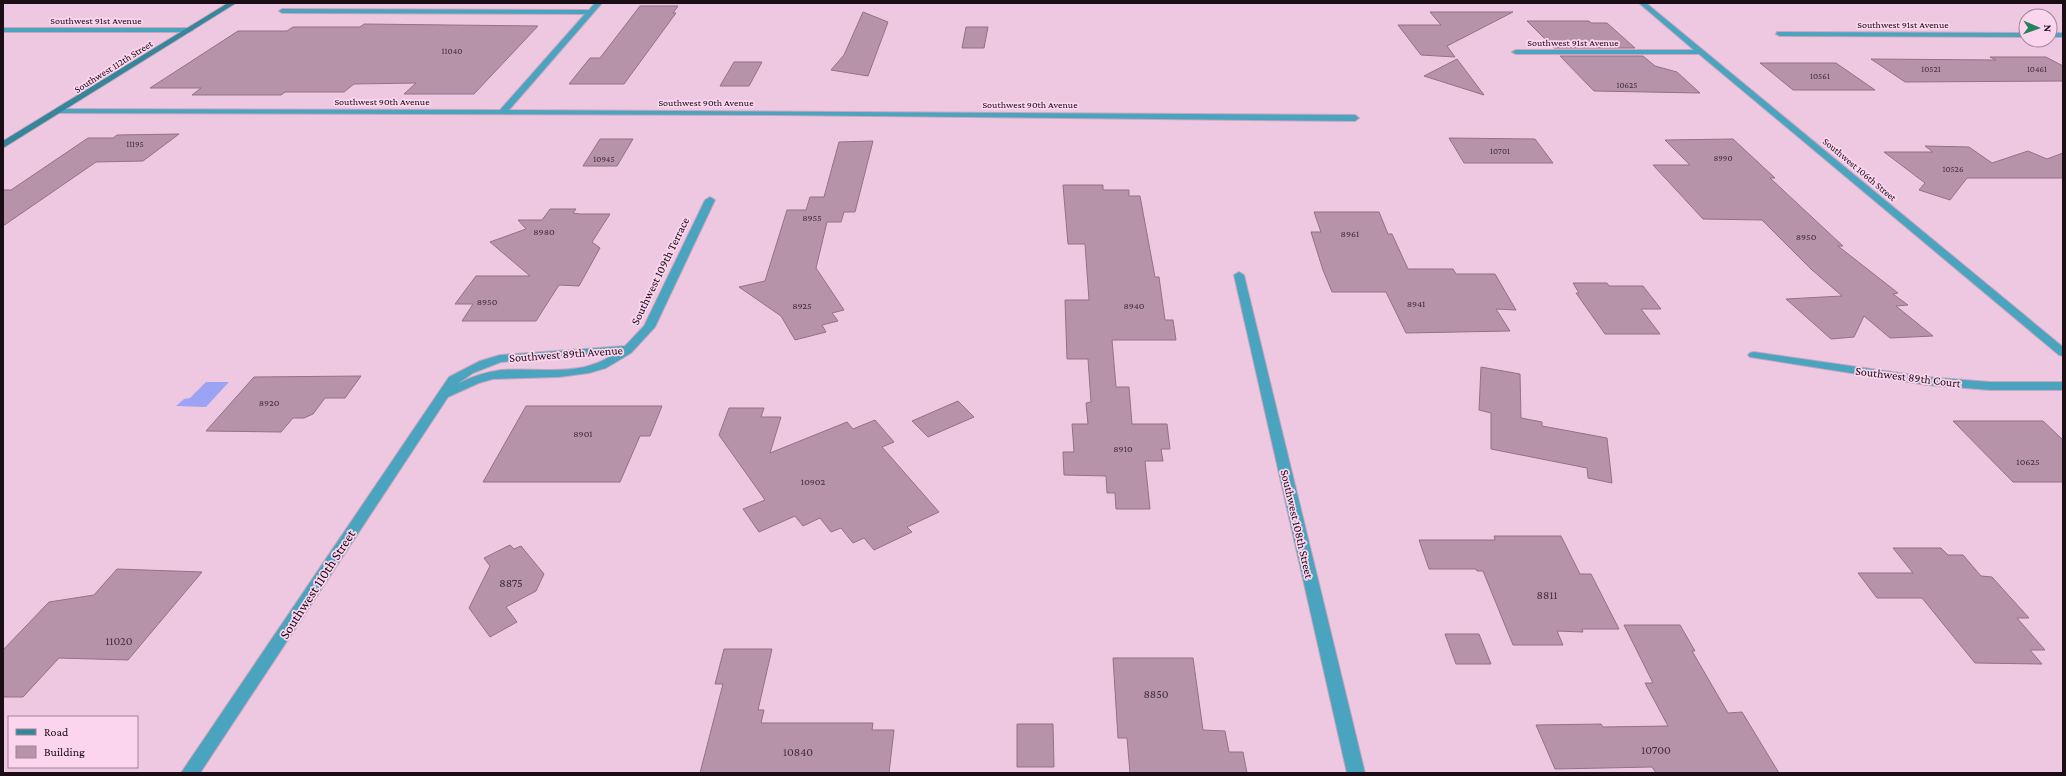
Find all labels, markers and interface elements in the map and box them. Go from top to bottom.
north arrow [2018,8,2058,48]
street label: Southwest 91st Avenue [50,15,142,26]
street label: Southwest 91st Avenue [1857,19,1949,30]
text: N [2042,24,2054,33]
street label: Southwest 91st Avenue [1527,37,1619,48]
street label: Southwest 112th Street [72,38,155,95]
house number: 11040 [442,46,462,56]
house number: 10521 [1921,64,1941,74]
house number: 10461 [2027,64,2047,74]
house number: 10561 [1810,71,1830,81]
house number: 10625 [1616,80,1638,90]
street label: Southwest 90th Avenue [334,96,430,107]
street label: Southwest 90th Avenue [658,97,754,108]
street label: Southwest 90th Avenue [982,99,1078,110]
street label: Southwest 106th Street [1821,135,1899,204]
house number: 11195 [126,139,144,149]
house number: 10701 [1490,146,1510,156]
house number: 8990 [1714,153,1732,163]
house number: 10945 [593,154,615,164]
house number: 10526 [1943,164,1964,174]
house number: 8955 [802,212,822,223]
street label: Southwest 109th Terrace [628,215,692,327]
house number: 8980 [533,226,555,237]
house number: 8961 [1341,228,1359,239]
house number: 8950 [1796,231,1817,242]
house number: 8950 [477,296,498,307]
house number: 8941 [1407,298,1425,309]
house number: 8925 [792,300,812,311]
house number: 8940 [1123,300,1145,311]
street label: Southwest 89th Avenue [509,343,623,365]
street label: Southwest 89th Court [1855,364,1962,391]
house number: 8920 [259,397,280,408]
house number: 8901 [573,428,593,439]
house number: 8910 [1113,443,1133,454]
house number: 10625 [2016,456,2040,467]
street label: Southwest 108th Street [1278,468,1317,581]
house number: 10902 [801,476,825,487]
street label: Southwest 110th Street [276,526,358,642]
house number: 8875 [499,576,523,590]
house number: 8811 [1537,588,1557,602]
house number: 11020 [105,634,133,648]
house number: 8850 [1143,687,1169,701]
legend [8,716,138,768]
text: Road [44,725,69,739]
house number: 10700 [1641,743,1671,757]
text: Building [44,745,85,759]
house number: 10840 [783,745,813,759]

